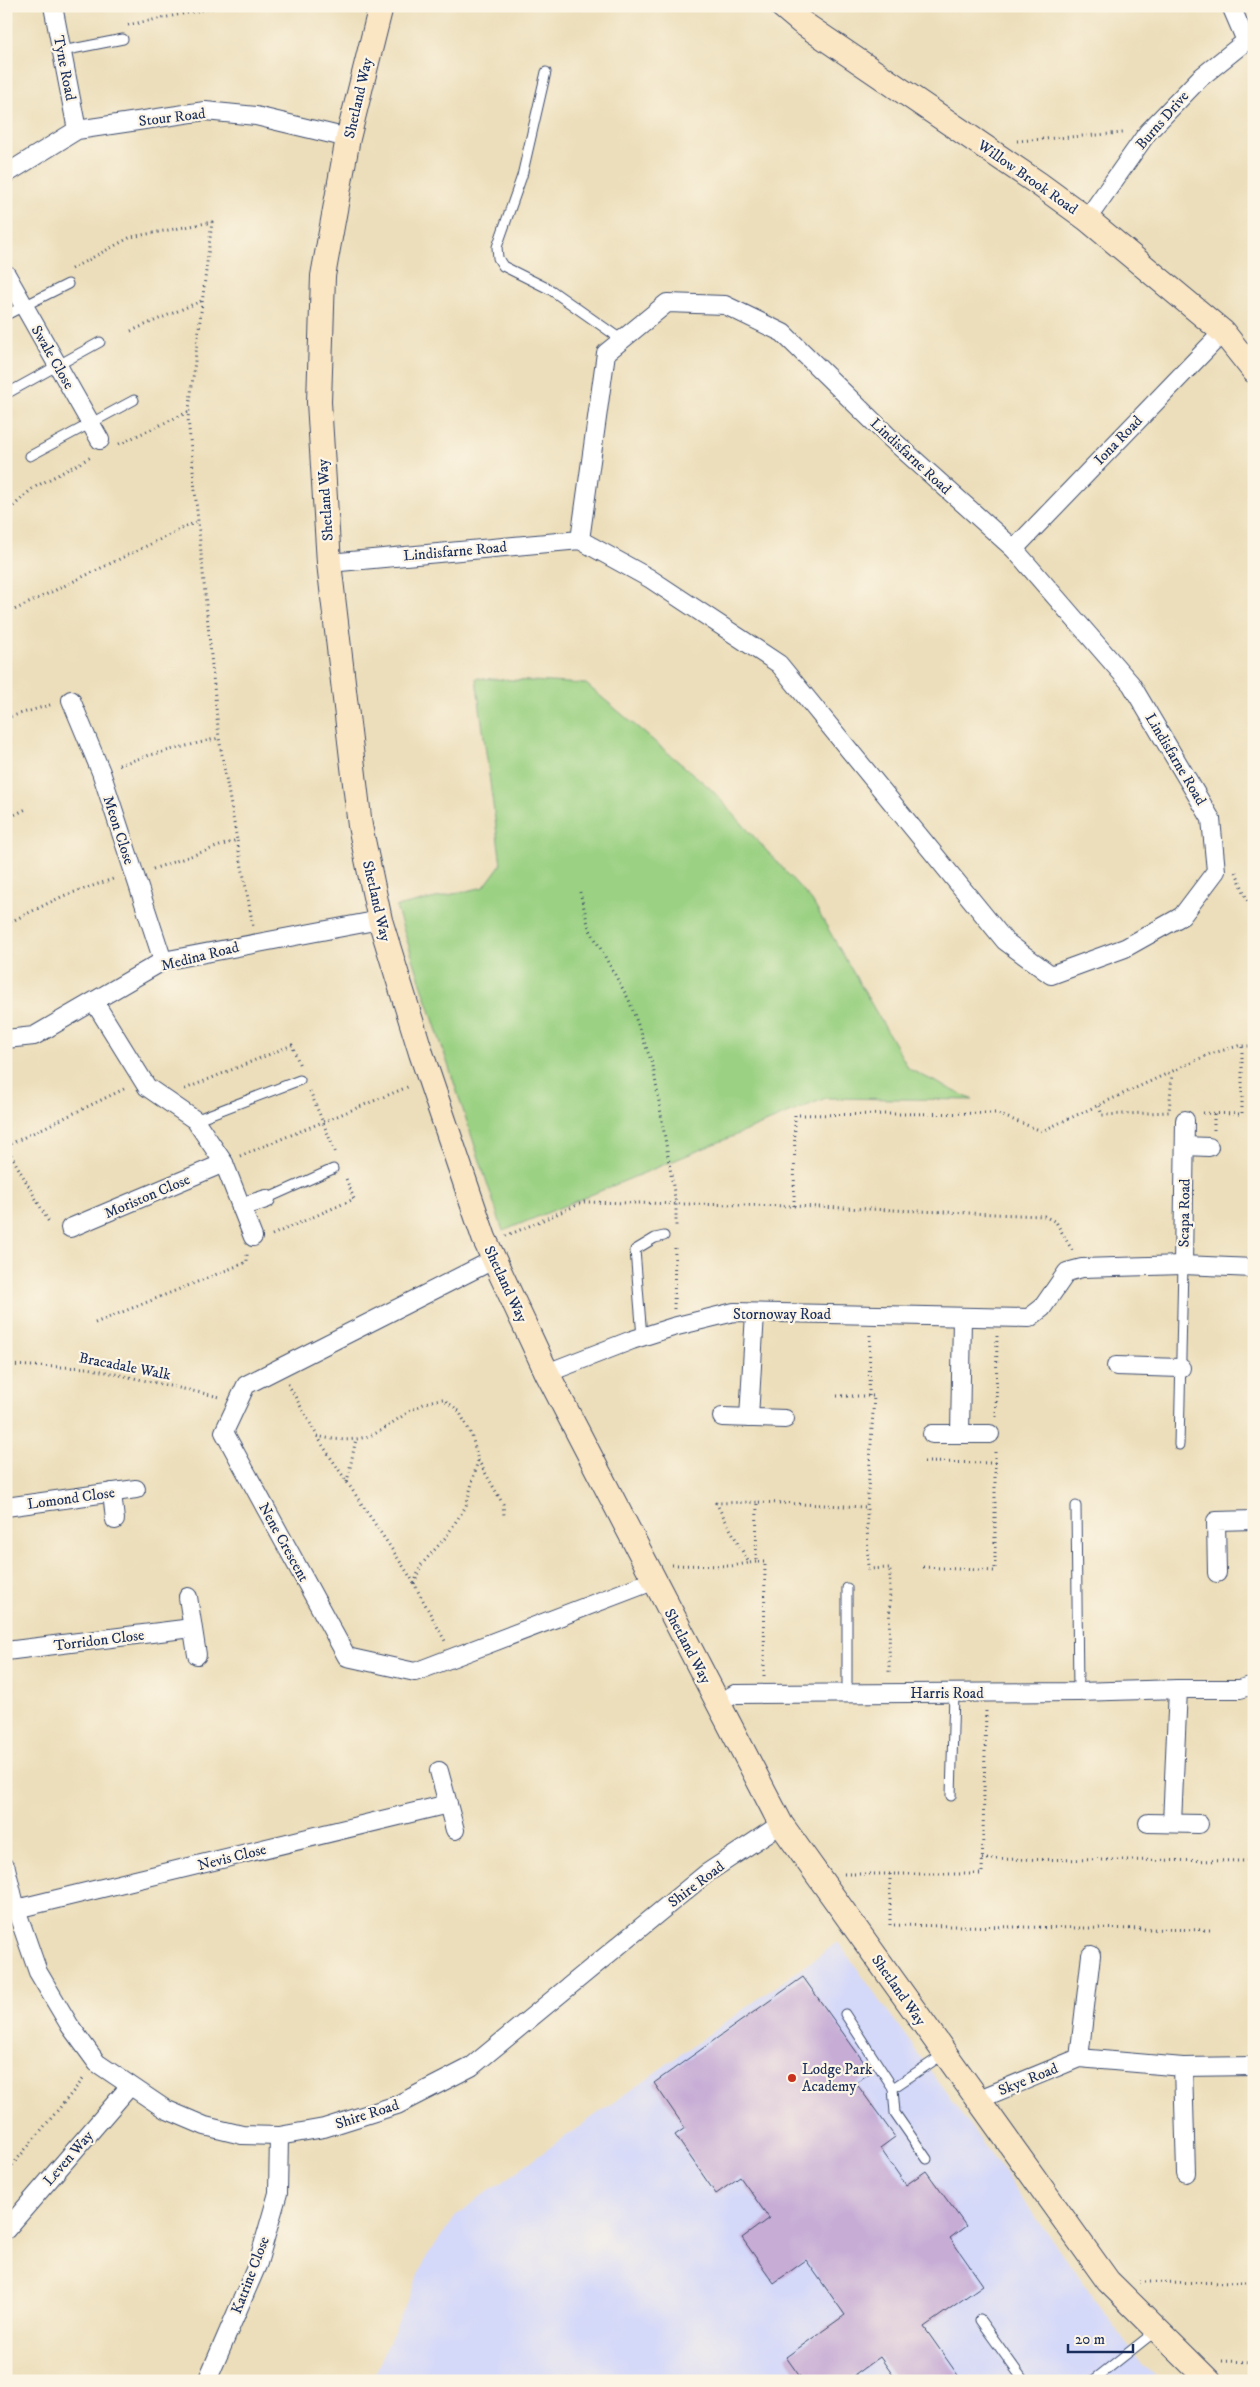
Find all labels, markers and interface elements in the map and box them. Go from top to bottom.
street label: Tyne Road [49,34,80,103]
street label: Shetland Way [340,55,377,140]
street label: Burns Drive [1132,87,1193,154]
street label: Stour Road [138,104,207,131]
street label: Willow Brook Road [973,135,1082,219]
street label: Swale Close [27,322,78,393]
street label: Iona Road [1090,411,1147,469]
street label: Lindisfarne Road [866,414,955,499]
street label: Shetland Way [313,457,338,542]
street label: Lindisfarne Road [402,537,508,565]
street label: Lindisfarne Road [1141,710,1211,809]
street label: Meon Close [99,793,139,867]
street label: Shetland Way [358,859,395,944]
street label: Medina Road [159,938,242,975]
street label: Moriston Close [101,1170,193,1223]
street label: Scapa Road [1174,1178,1195,1248]
street label: Shetland Way [480,1243,532,1326]
street label: Stornoway Road [733,1305,831,1324]
street label: Bracadale Walk [77,1348,173,1385]
street label: Lomond Close [26,1483,116,1514]
street label: Nene Crescent [254,1499,313,1585]
street label: Shetland Way [660,1605,716,1688]
street label: Torridon Close [53,1626,145,1655]
street label: Harris Road [910,1684,984,1703]
street label: Nevis Close [196,1840,268,1875]
street label: Shire Road [664,1857,729,1912]
street label: Shetland Way [867,1951,930,2030]
street label: Skye Road [995,2059,1061,2100]
place label: Lodge Park Academy [802,2060,873,2096]
marker: Lodge Park Academy [786,2072,798,2084]
street label: Shire Road [333,2095,402,2134]
street label: Leven Way [39,2126,98,2190]
street label: Katrine Close [227,2234,274,2317]
scale bar [1068,2322,1132,2354]
text: 20 m [1075,2330,1105,2349]

